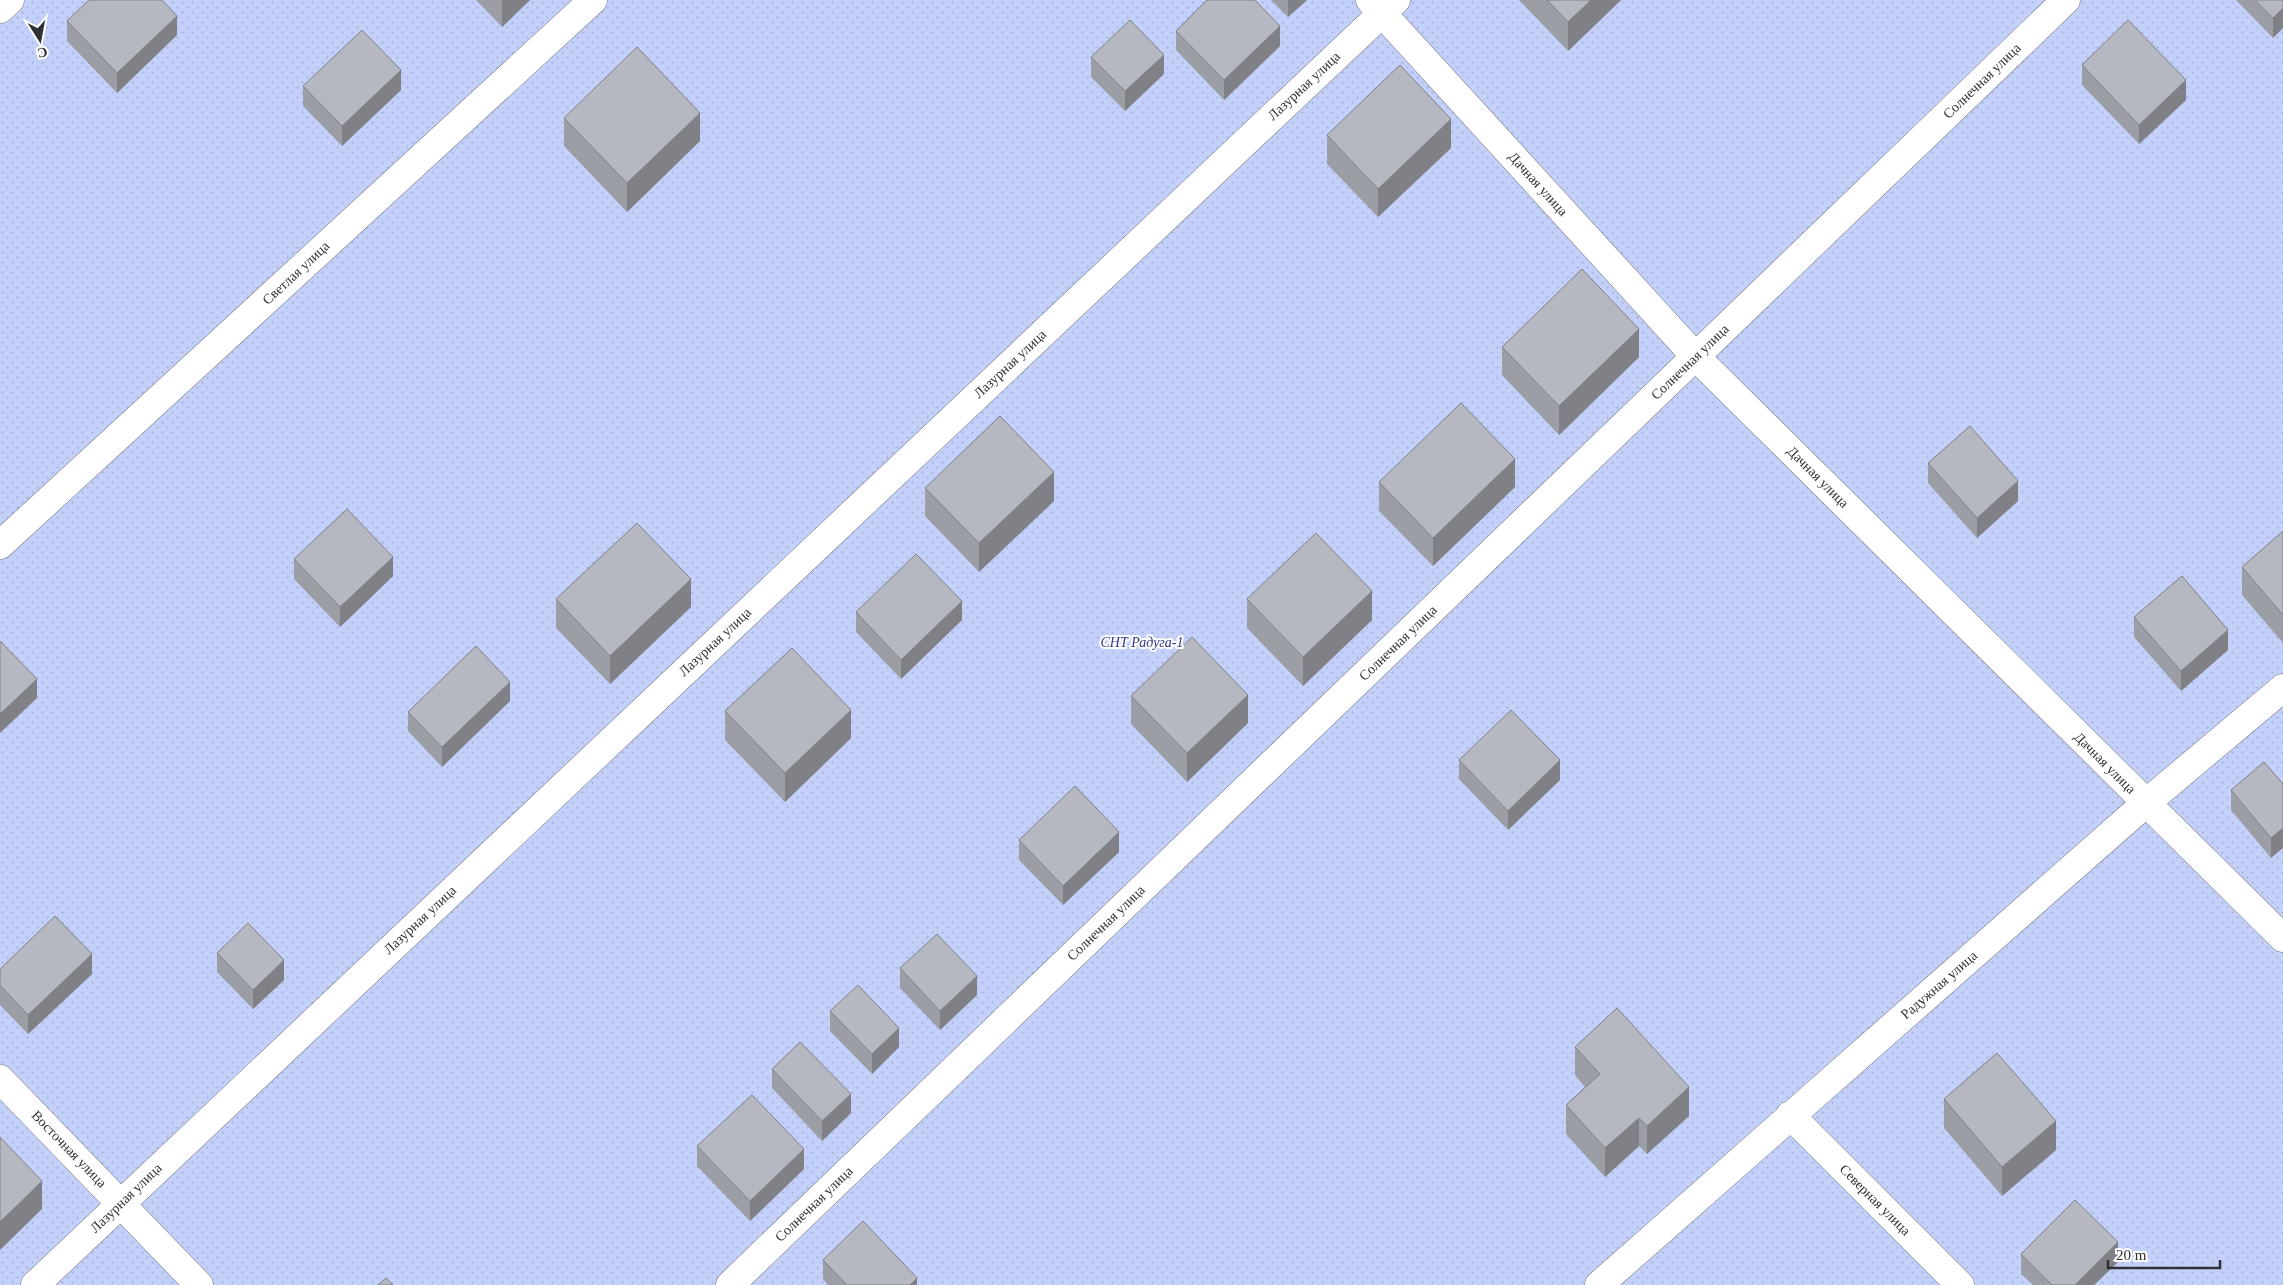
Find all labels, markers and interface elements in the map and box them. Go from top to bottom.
north arrow [15,15,65,65]
street label: Солнечная улица [1940,40,2024,122]
text: С [36,44,49,61]
street label: Лазурная улица [1265,48,1344,123]
street label: Дачная улица [1506,149,1571,219]
street label: Светлая улица [260,238,333,308]
street label: Солнечная улица [1648,321,1732,403]
street label: Лазурная улица [971,326,1050,401]
street label: Дачная улица [1784,443,1852,511]
street label: Солнечная улица [1356,602,1440,684]
street label: Лазурная улица [676,604,755,679]
park label: СНТ Радуга-1 [1101,635,1184,650]
street label: Дачная улица [2071,729,2139,797]
street label: Лазурная улица [381,882,460,957]
street label: Солнечная улица [1064,882,1148,964]
street label: Радужная улица [1898,947,1981,1022]
street label: Восточная улица [29,1108,110,1191]
street label: Лазурная улица [87,1160,165,1236]
street label: Северная улица [1837,1162,1914,1239]
street label: Солнечная улица [772,1163,856,1245]
scale bar [2108,1238,2220,1270]
text: 20 m [2116,1247,2147,1263]

